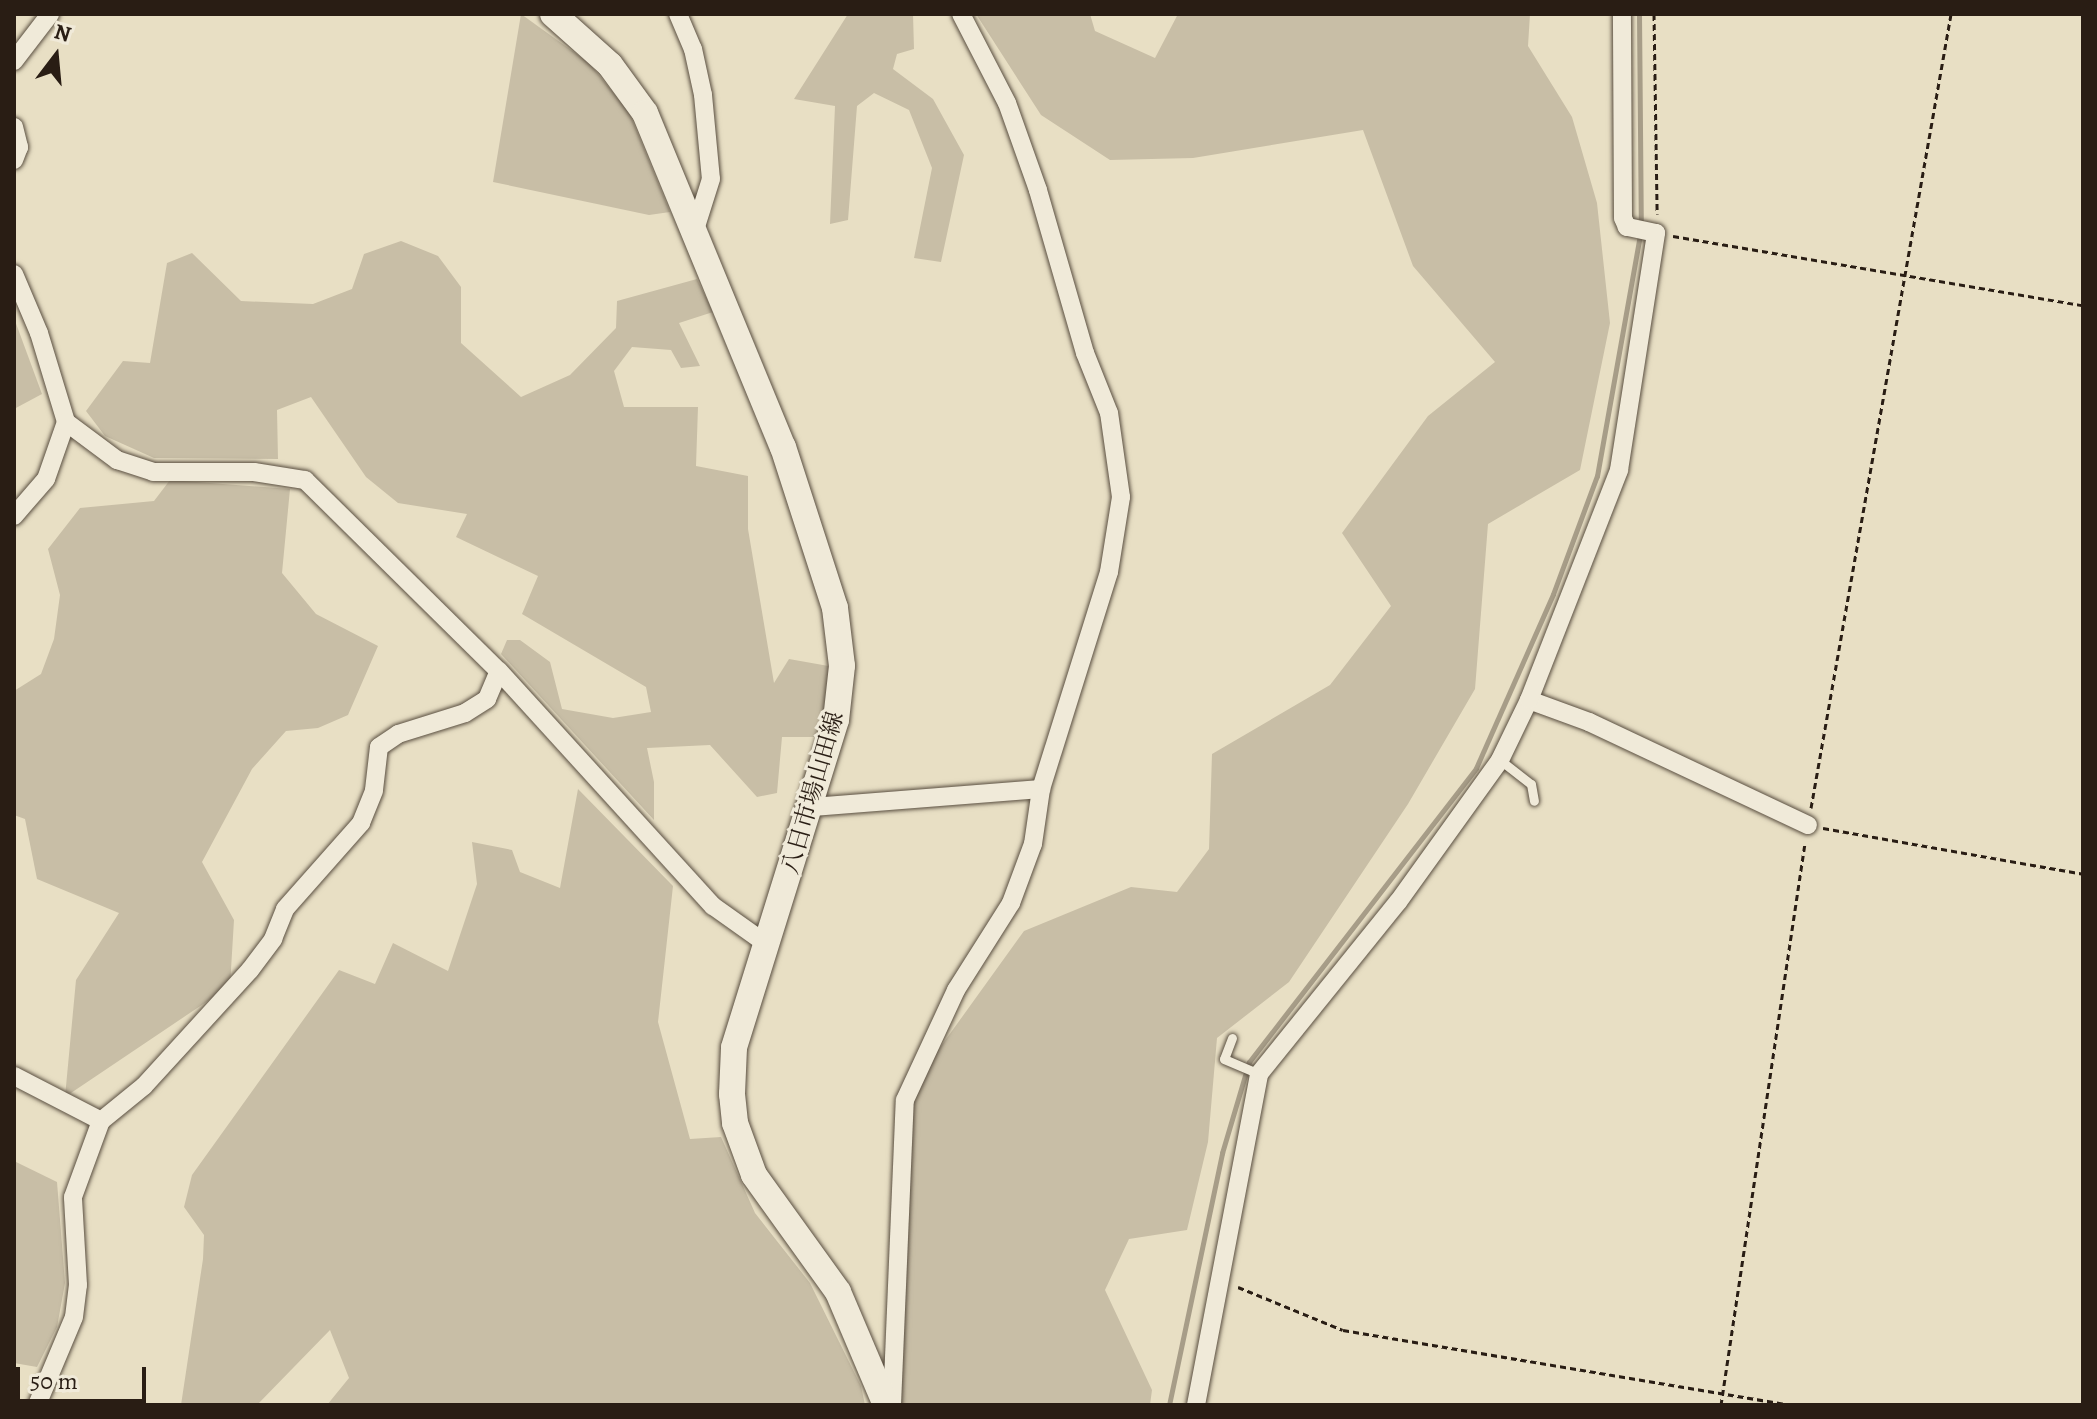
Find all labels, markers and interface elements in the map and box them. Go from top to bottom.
north arrow [16,16,96,96]
text: N [51,16,74,50]
street label: 八日市場山田線 [776,708,850,878]
scale bar [20,1351,150,1401]
text: 50 m [30,1365,78,1397]

